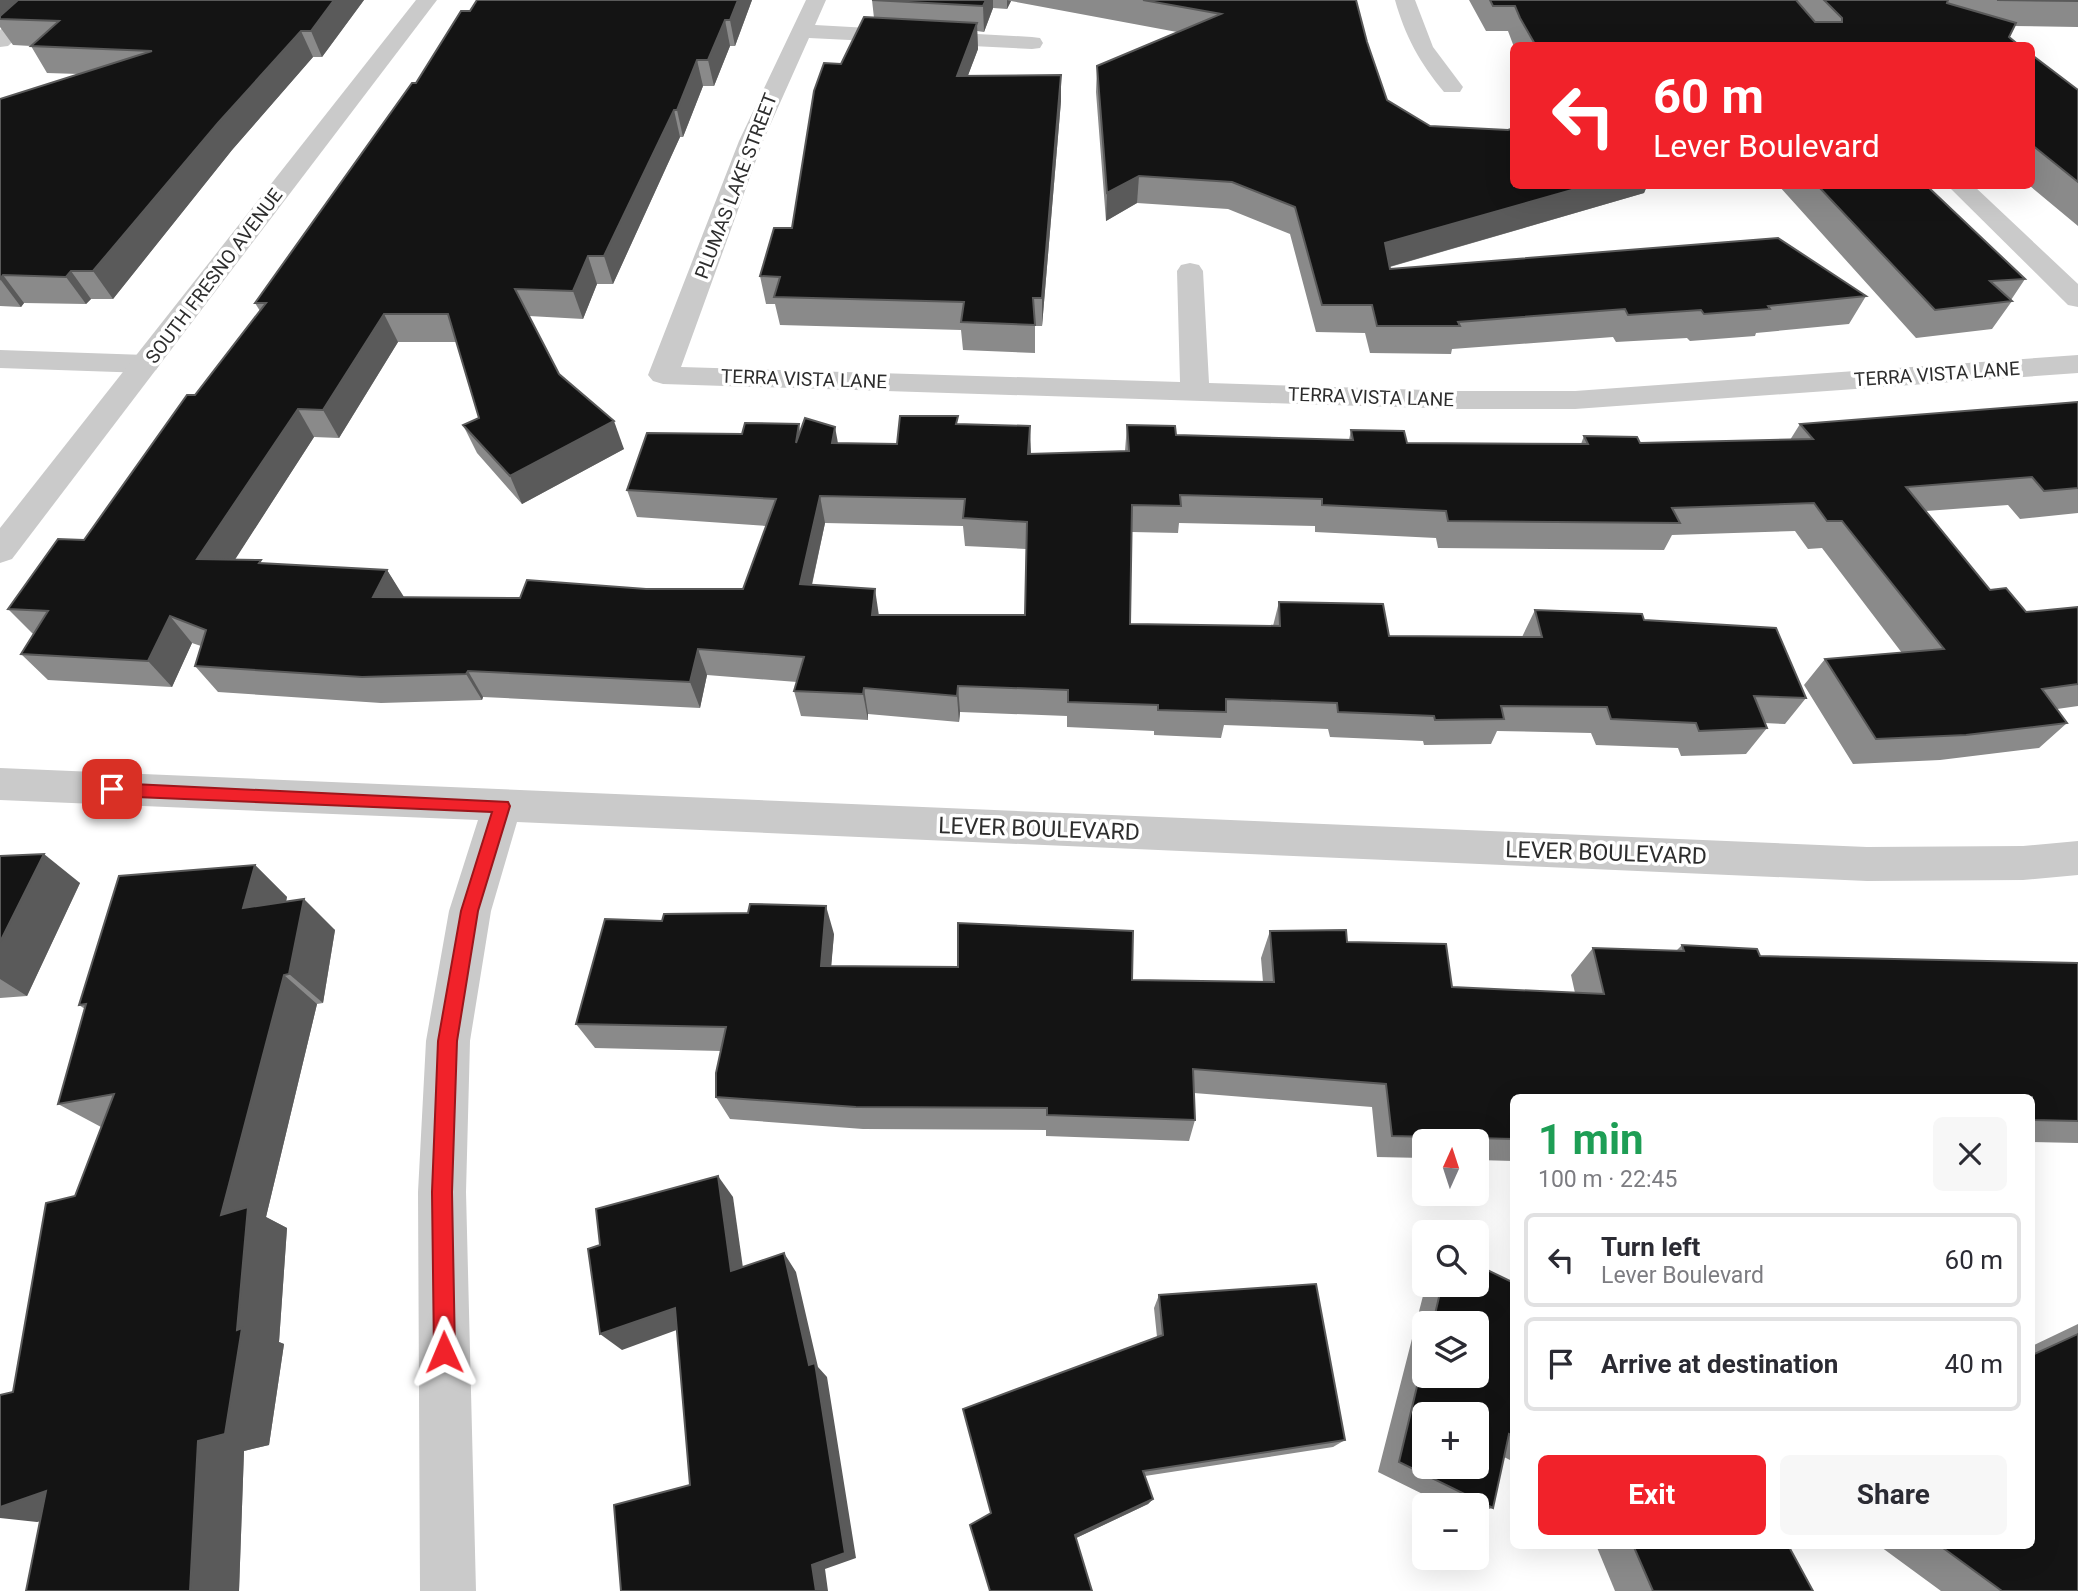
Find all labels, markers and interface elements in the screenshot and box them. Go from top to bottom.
text: 60 m [1653,68,1764,125]
icon: left [1538,70,1629,161]
street label: PLUMAS LAKE STREET [690,90,782,282]
text: Lever Boulevard [1653,127,1880,165]
street label: SOUTH FRESNO AVENUE [141,184,287,368]
street label: TERRA VISTA LANE [1853,357,2021,391]
street label: TERRA VISTA LANE [721,365,888,393]
street label: TERRA VISTA LANE [1288,383,1455,411]
pin [82,759,142,819]
icon: arrive [93,770,131,808]
street label: LEVER BOULEVARD [938,812,1140,846]
street label: LEVER BOULEVARD [1505,836,1707,870]
text: 1 min [1538,1115,1644,1164]
button: close [1933,1117,2007,1191]
north arrow [1412,1129,1489,1206]
map controls [1412,1129,1489,1570]
text: 100 m · 22:45 [1538,1166,1677,1193]
button: search [1412,1220,1489,1297]
text: Turn left [1601,1232,1700,1262]
icon: left [1542,1241,1580,1279]
text: 60 m [1945,1245,2003,1275]
text: Lever Boulevard [1601,1262,1764,1289]
button: layers [1412,1311,1489,1388]
position arrow [407,1315,481,1389]
icon: arrive [1542,1345,1580,1383]
text: Arrive at destination [1601,1349,1838,1379]
text: 40 m [1945,1349,2003,1379]
button: + [1412,1402,1489,1479]
button: Exit [1538,1455,1766,1535]
button: Share [1780,1455,2007,1535]
button: − [1412,1493,1489,1570]

